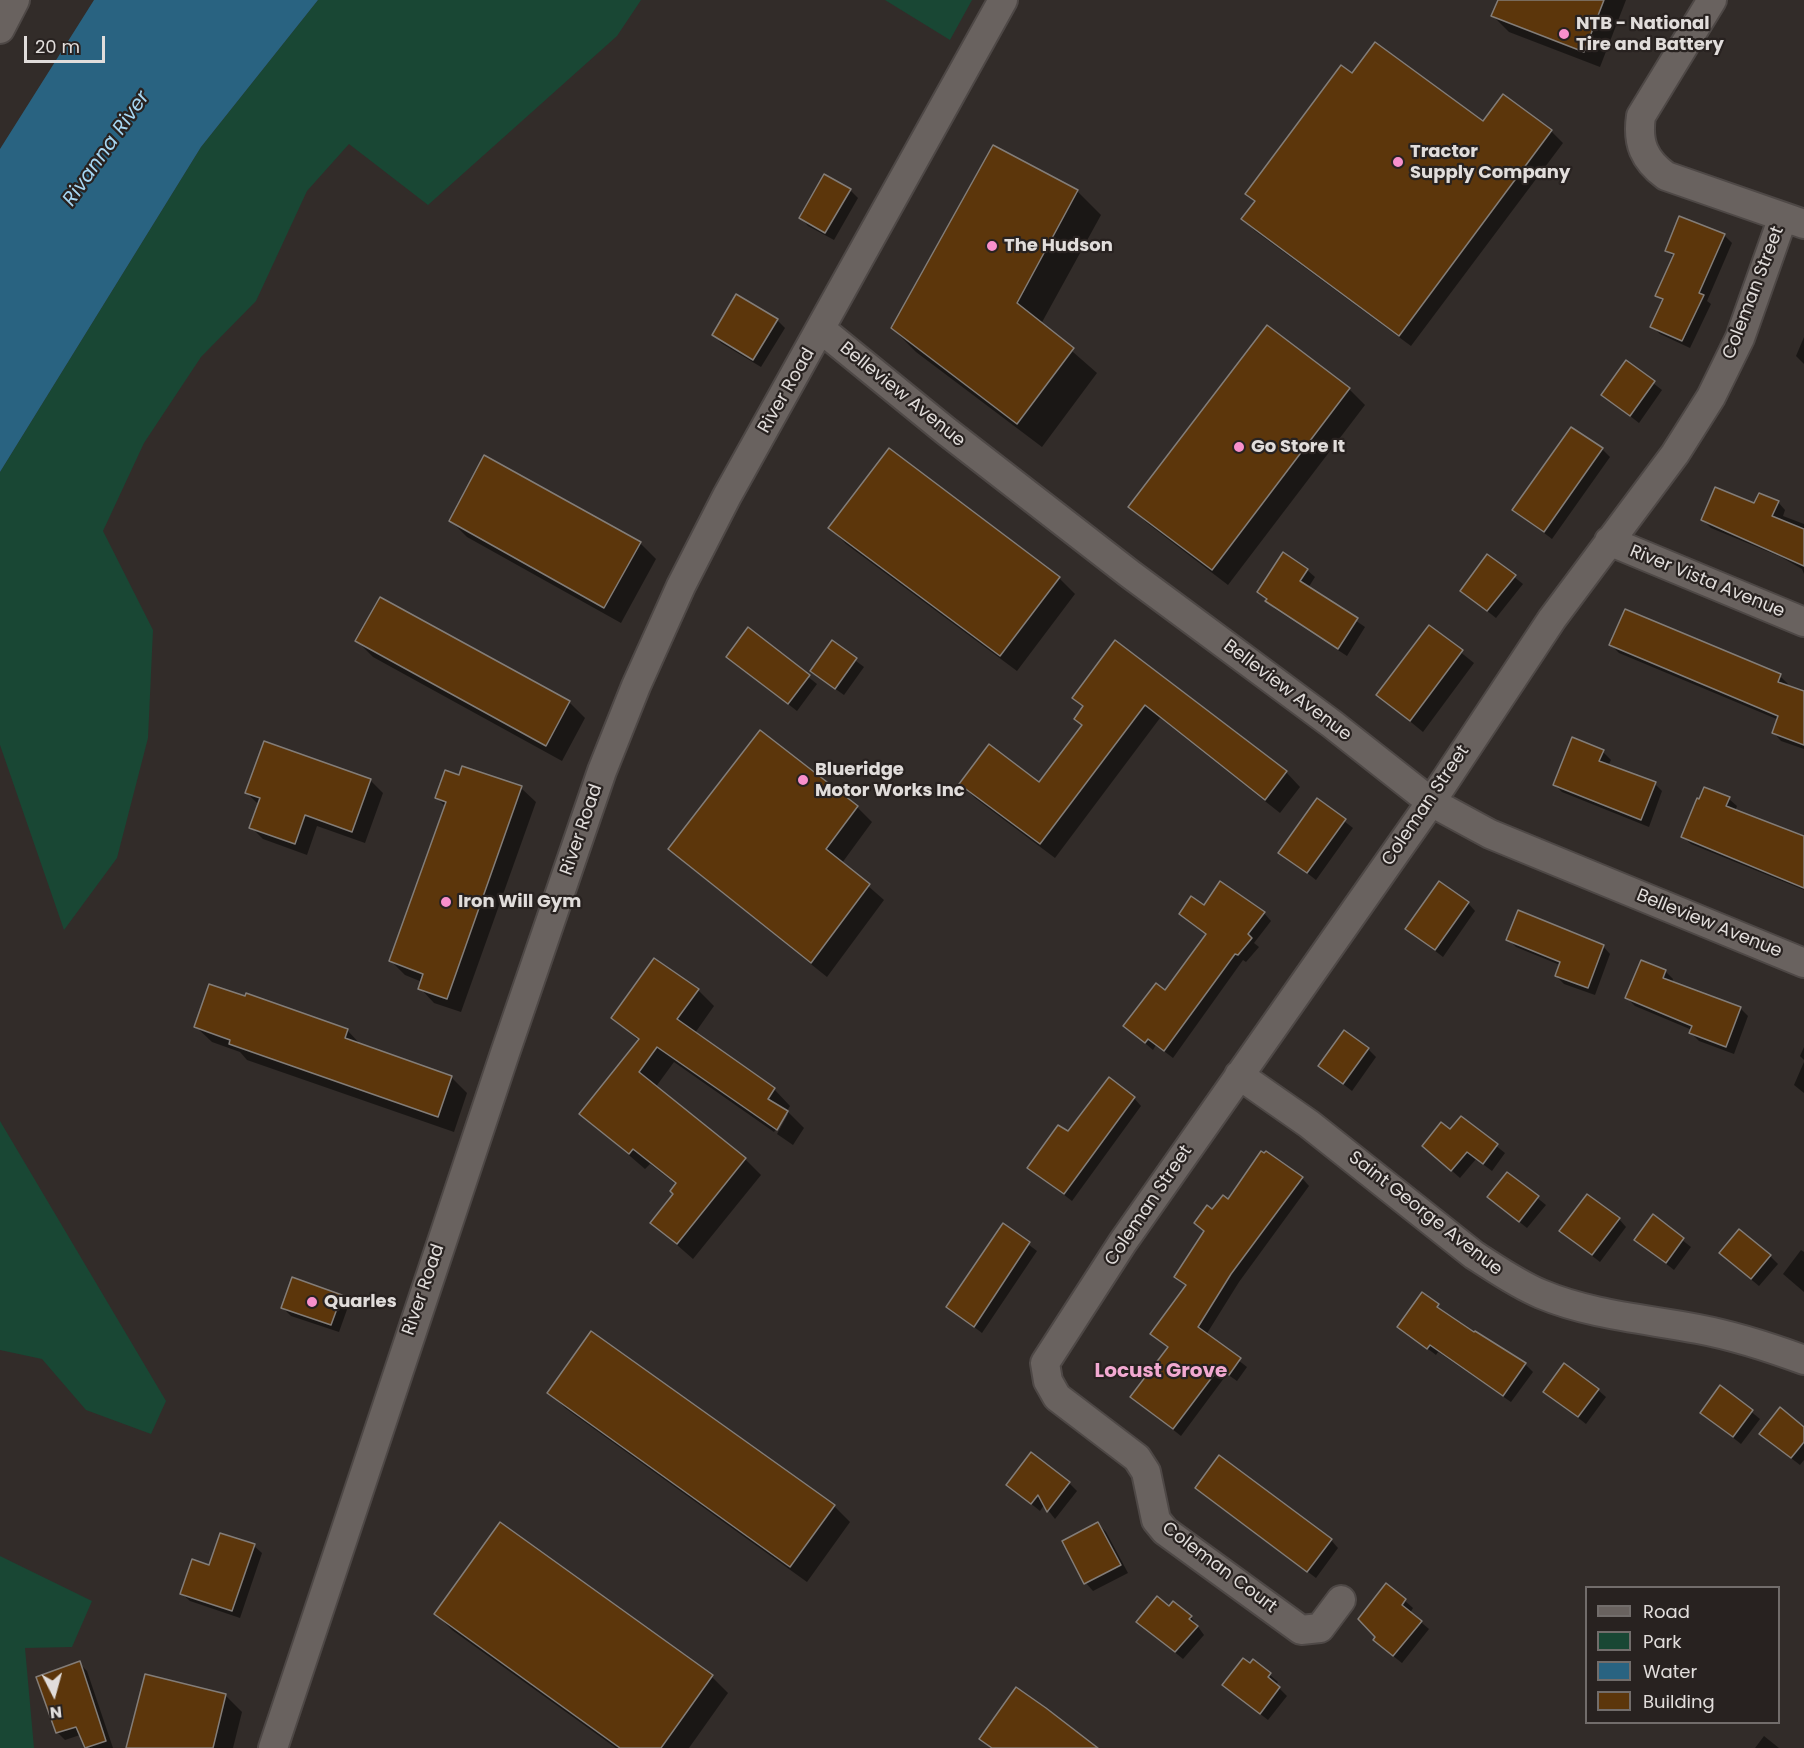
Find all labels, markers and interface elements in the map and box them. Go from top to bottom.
place label: NTB - National Tire and Battery [1576,13,1724,56]
scale bar [27,24,108,62]
marker: NTB - National Tire and Battery [1557,27,1571,41]
text: 20 m [35,34,80,59]
water label: Rivanna River [58,87,156,211]
place label: Tractor Supply Company [1410,141,1570,184]
marker: Tractor Supply Company [1391,155,1405,169]
street label: Coleman Street [1719,223,1789,363]
place label: The Hudson [1004,235,1113,257]
marker: The Hudson [985,239,999,253]
street label: Belleview Avenue [835,338,969,452]
street label: River Road [754,344,820,438]
place label: Go Store It [1251,436,1345,458]
marker: Go Store It [1232,440,1246,454]
street label: River Vista Avenue [1626,541,1788,623]
street label: Belleview Avenue [1219,636,1355,746]
street label: Coleman Street [1378,742,1474,870]
place label: Blueridge Motor Works Inc [815,759,965,802]
marker: Blueridge Motor Works Inc [796,773,810,787]
street label: River Road [556,782,608,878]
street label: Belleview Avenue [1633,885,1785,963]
place label: Iron Will Gym [458,891,581,913]
marker: Iron Will Gym [439,895,453,909]
street label: Coleman Street [1101,1142,1197,1270]
street label: Saint George Avenue [1344,1147,1506,1281]
street label: River Road [398,1242,450,1338]
place label: Quarles [324,1291,397,1313]
marker: Quarles [305,1295,319,1309]
district label: Locust Grove [1095,1360,1227,1384]
street label: Coleman Court [1157,1518,1281,1618]
legend [1585,1586,1780,1724]
text: Road [1643,1599,1690,1624]
text: Park [1643,1629,1682,1654]
text: Water [1643,1659,1697,1684]
north arrow [24,1664,84,1724]
text: Building [1643,1689,1715,1714]
text: N [49,1700,63,1724]

